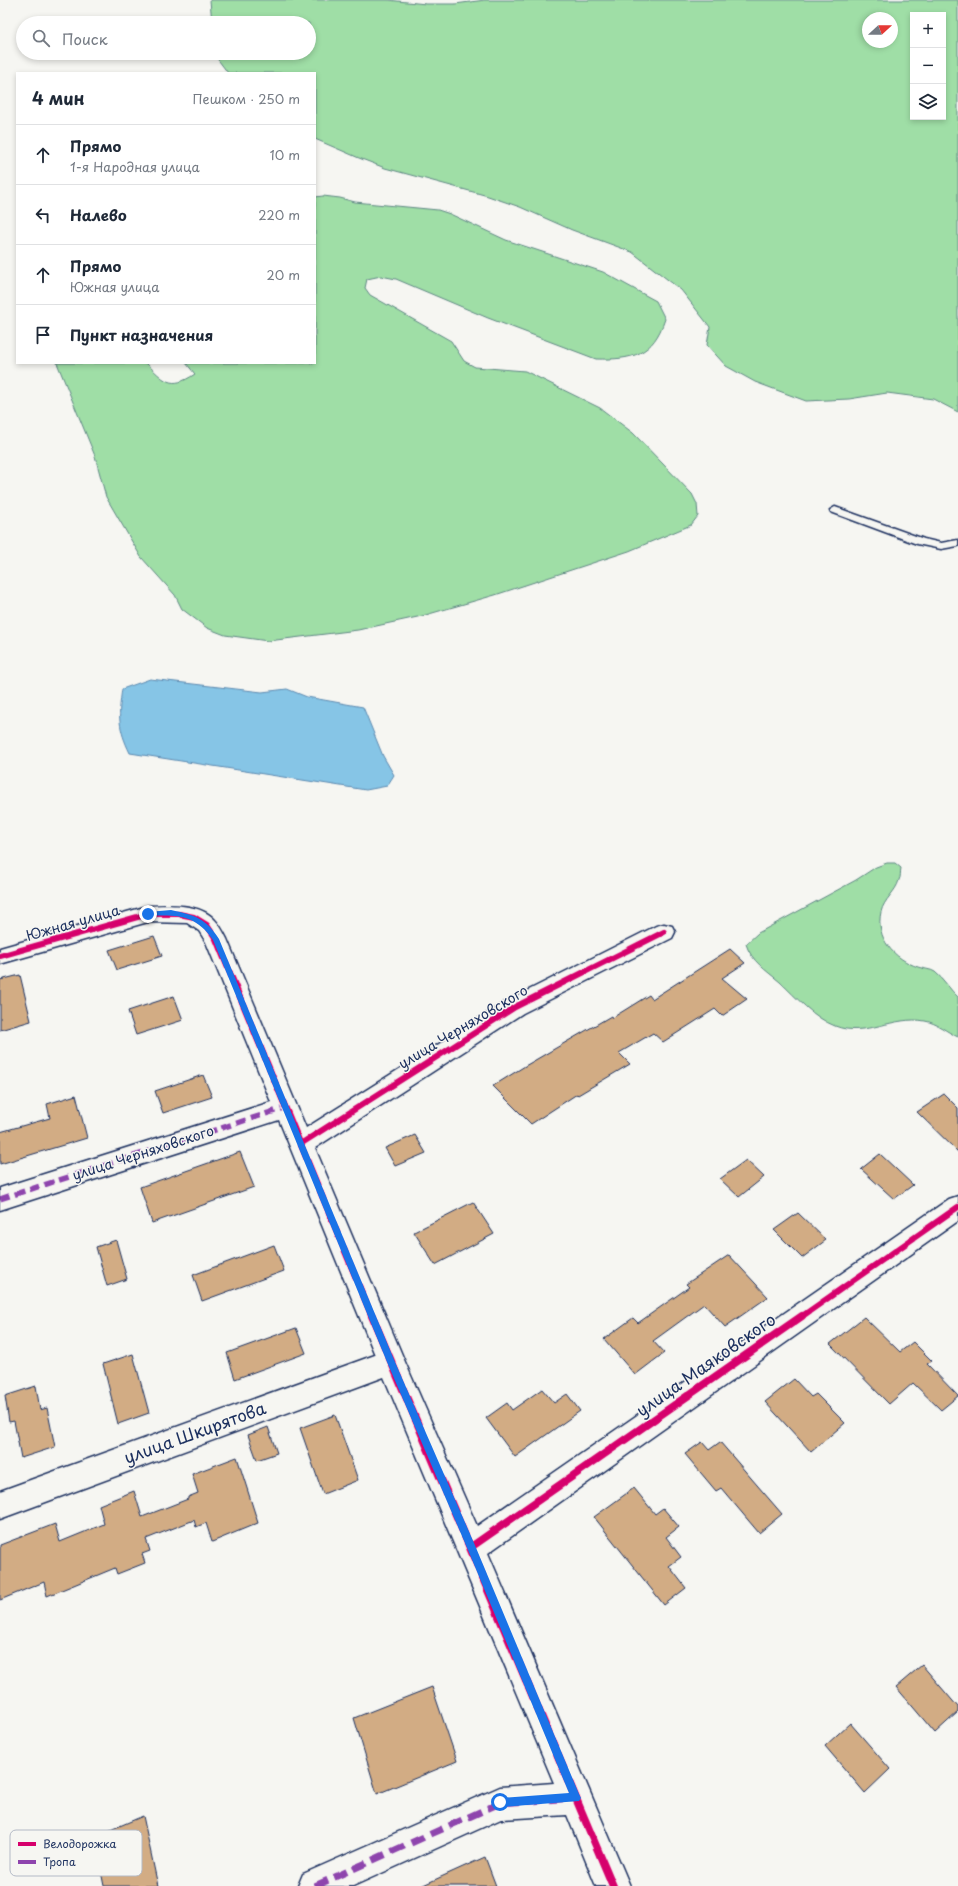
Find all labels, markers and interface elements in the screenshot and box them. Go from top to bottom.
north arrow [862,12,898,48]
map controls [910,12,946,120]
button: + [910,12,946,48]
search box [16,16,316,60]
icon: search [30,27,52,49]
text: Поиск [62,27,108,50]
button: − [910,48,946,84]
button: layers [910,84,946,120]
text: 4 мин [32,85,85,111]
text: Пешком · 250 m [193,89,300,108]
text: Прямо [70,134,121,157]
icon: ahead [32,144,54,166]
text: 10 m [270,145,300,164]
text: 1-я Народная улица [70,157,200,176]
text: Налево [70,203,127,226]
icon: left [32,204,54,226]
text: 220 m [258,205,300,224]
text: Прямо [70,254,121,277]
icon: ahead [32,264,54,286]
text: 20 m [266,265,300,284]
text: Южная улица [70,277,159,296]
text: Пункт назначения [70,323,213,346]
icon: arrive [32,324,54,346]
street label: Южная улица [24,899,122,946]
route end [139,905,157,923]
street label: улица Черняховского [394,979,532,1074]
street label: улица Черняховского [69,1120,217,1185]
street label: улица Маяковского [630,1306,781,1422]
street label: улица Шкирятова [120,1394,270,1470]
route start [491,1793,509,1811]
legend [10,1830,142,1876]
text: Велодорожка [43,1835,116,1852]
text: Тропа [43,1853,76,1870]

